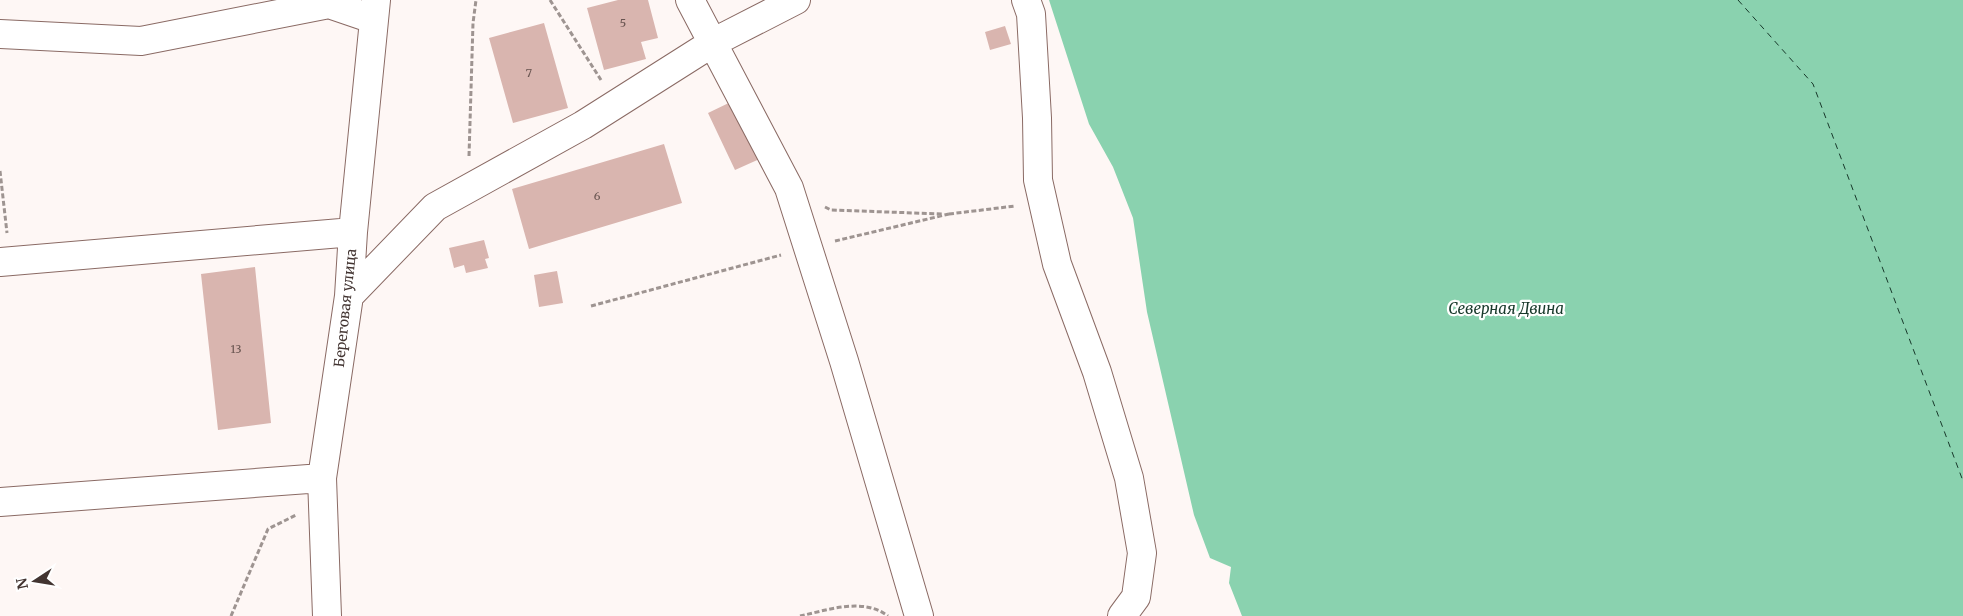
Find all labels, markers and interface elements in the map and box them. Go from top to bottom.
house number: 5 [620,16,626,30]
house number: 7 [526,66,532,80]
house number: 6 [594,189,601,203]
street label: Береговая улица [330,247,360,368]
water label: Северная Двина [1448,299,1564,318]
house number: 13 [231,342,241,356]
north arrow [10,556,60,606]
text: N [12,576,32,591]

